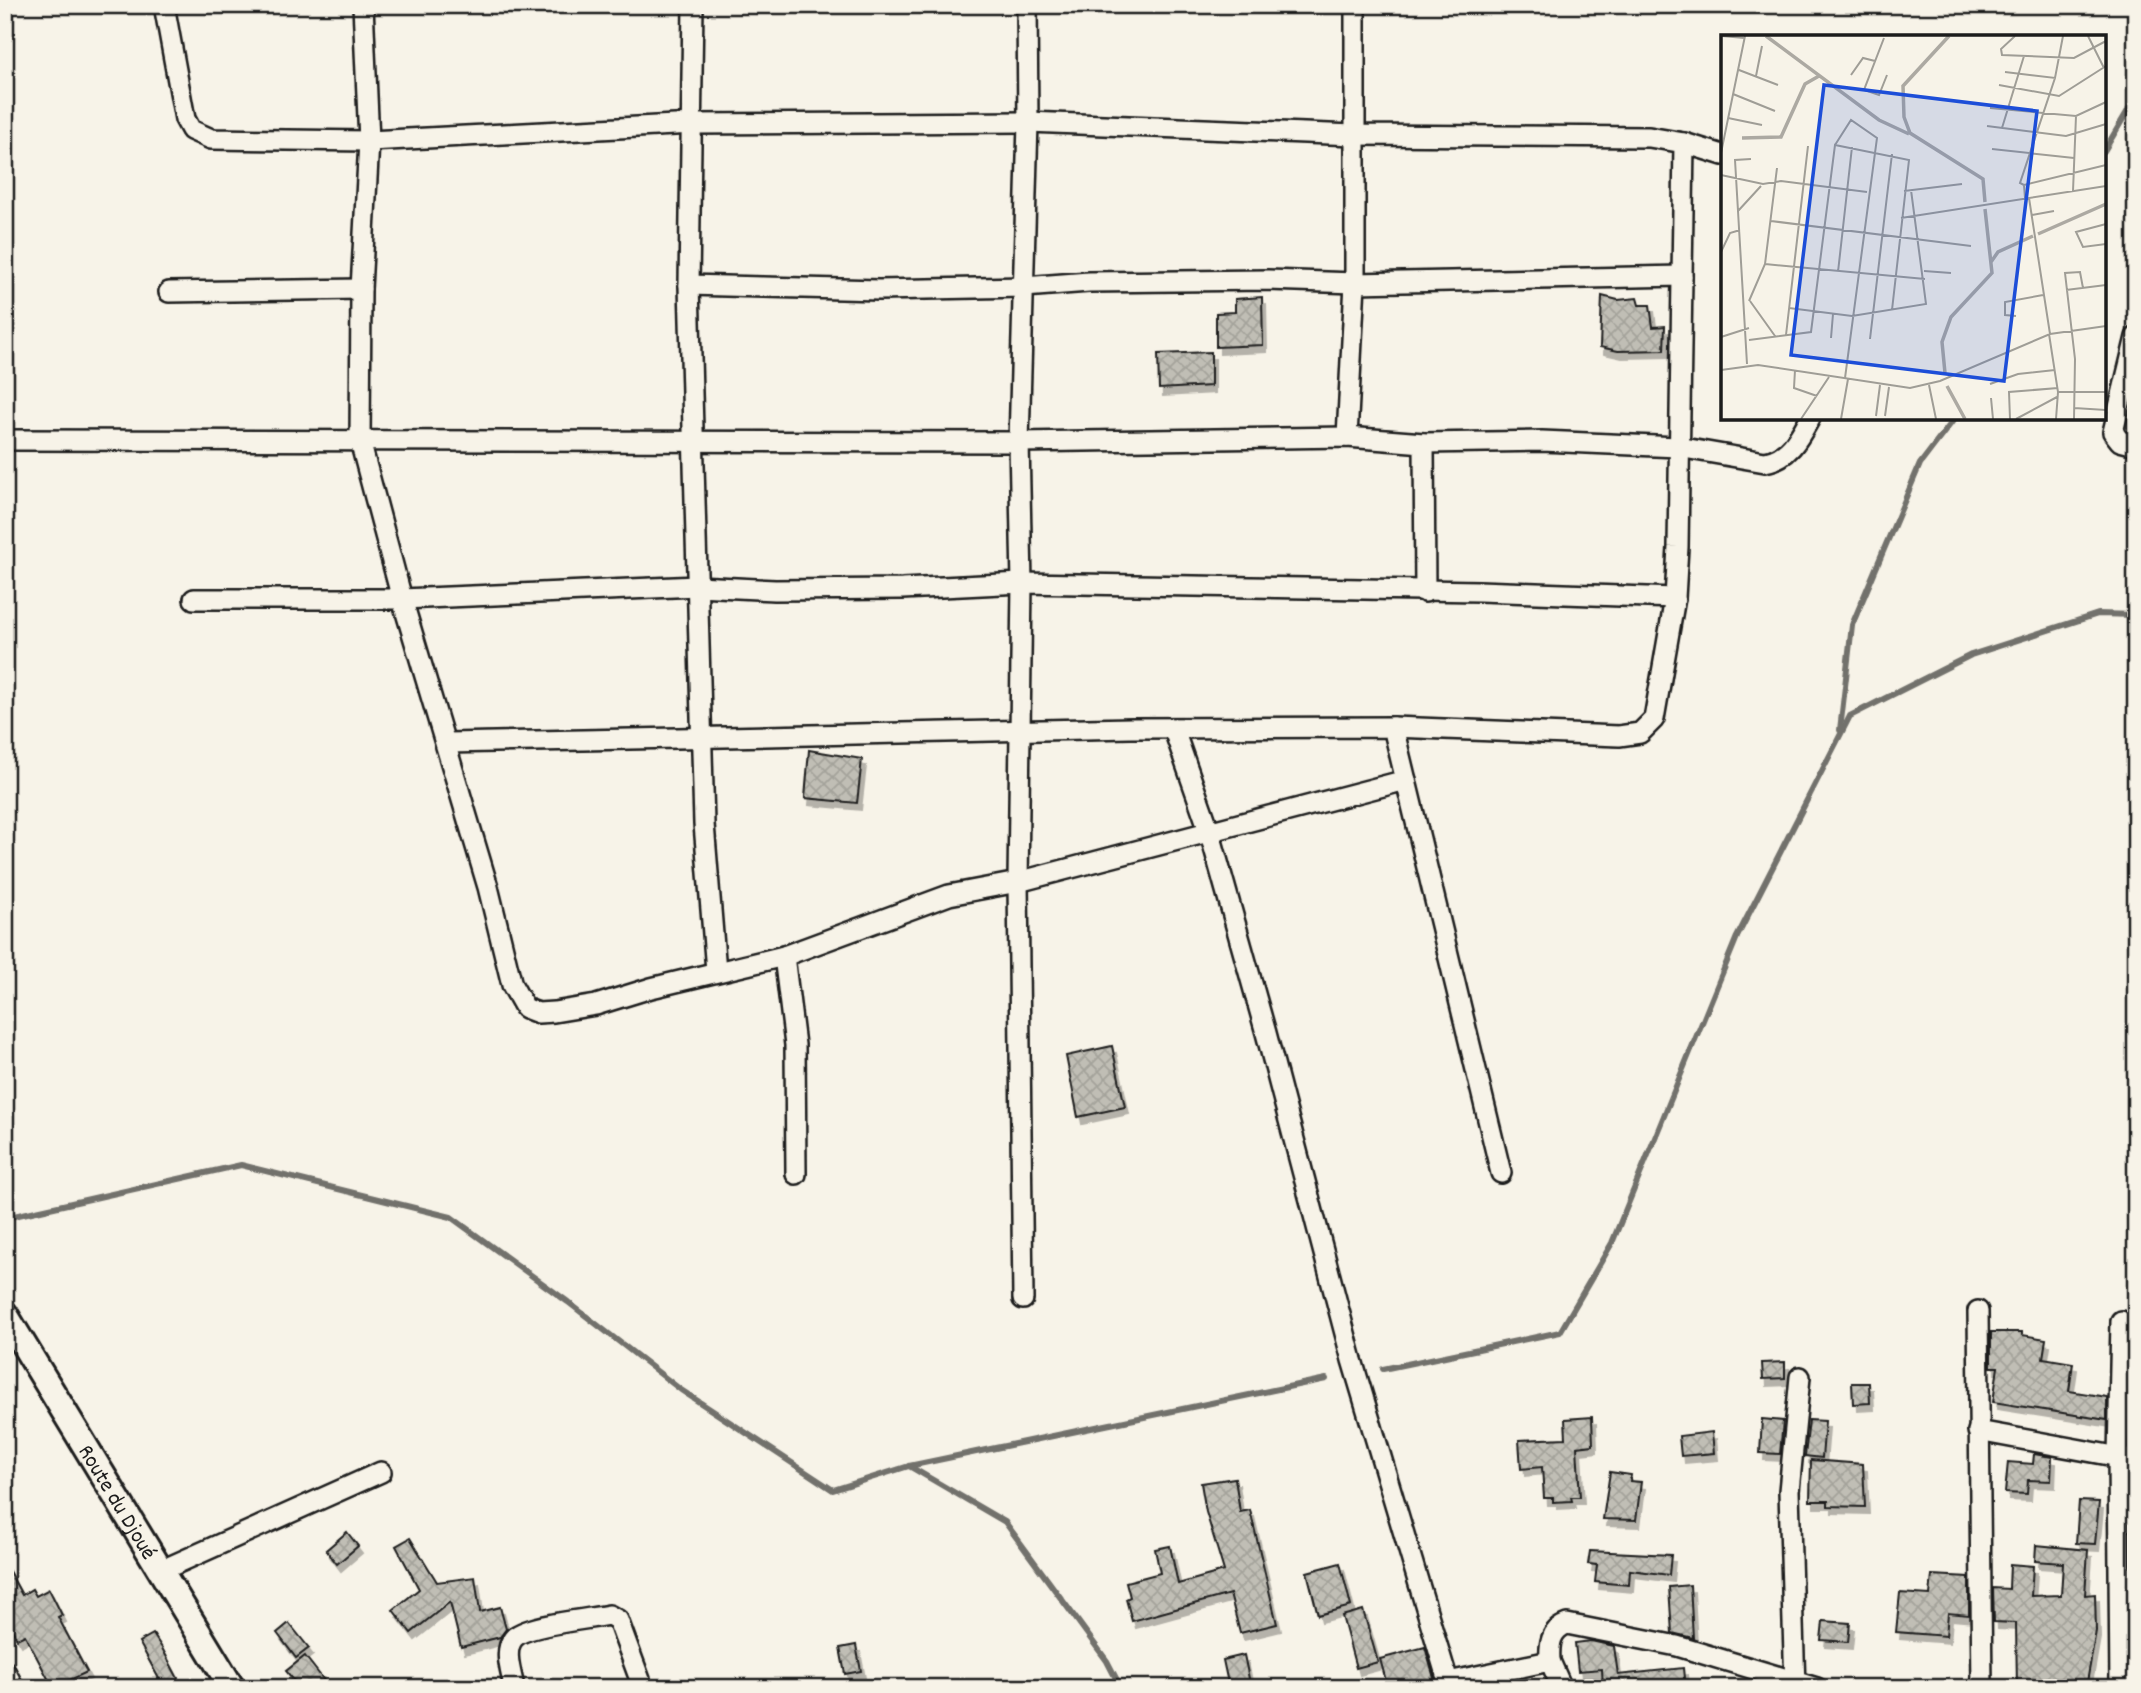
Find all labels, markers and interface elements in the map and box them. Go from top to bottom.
inset map [1721,35,2106,420]
street label: Route du Djoué [68,1439,163,1567]

